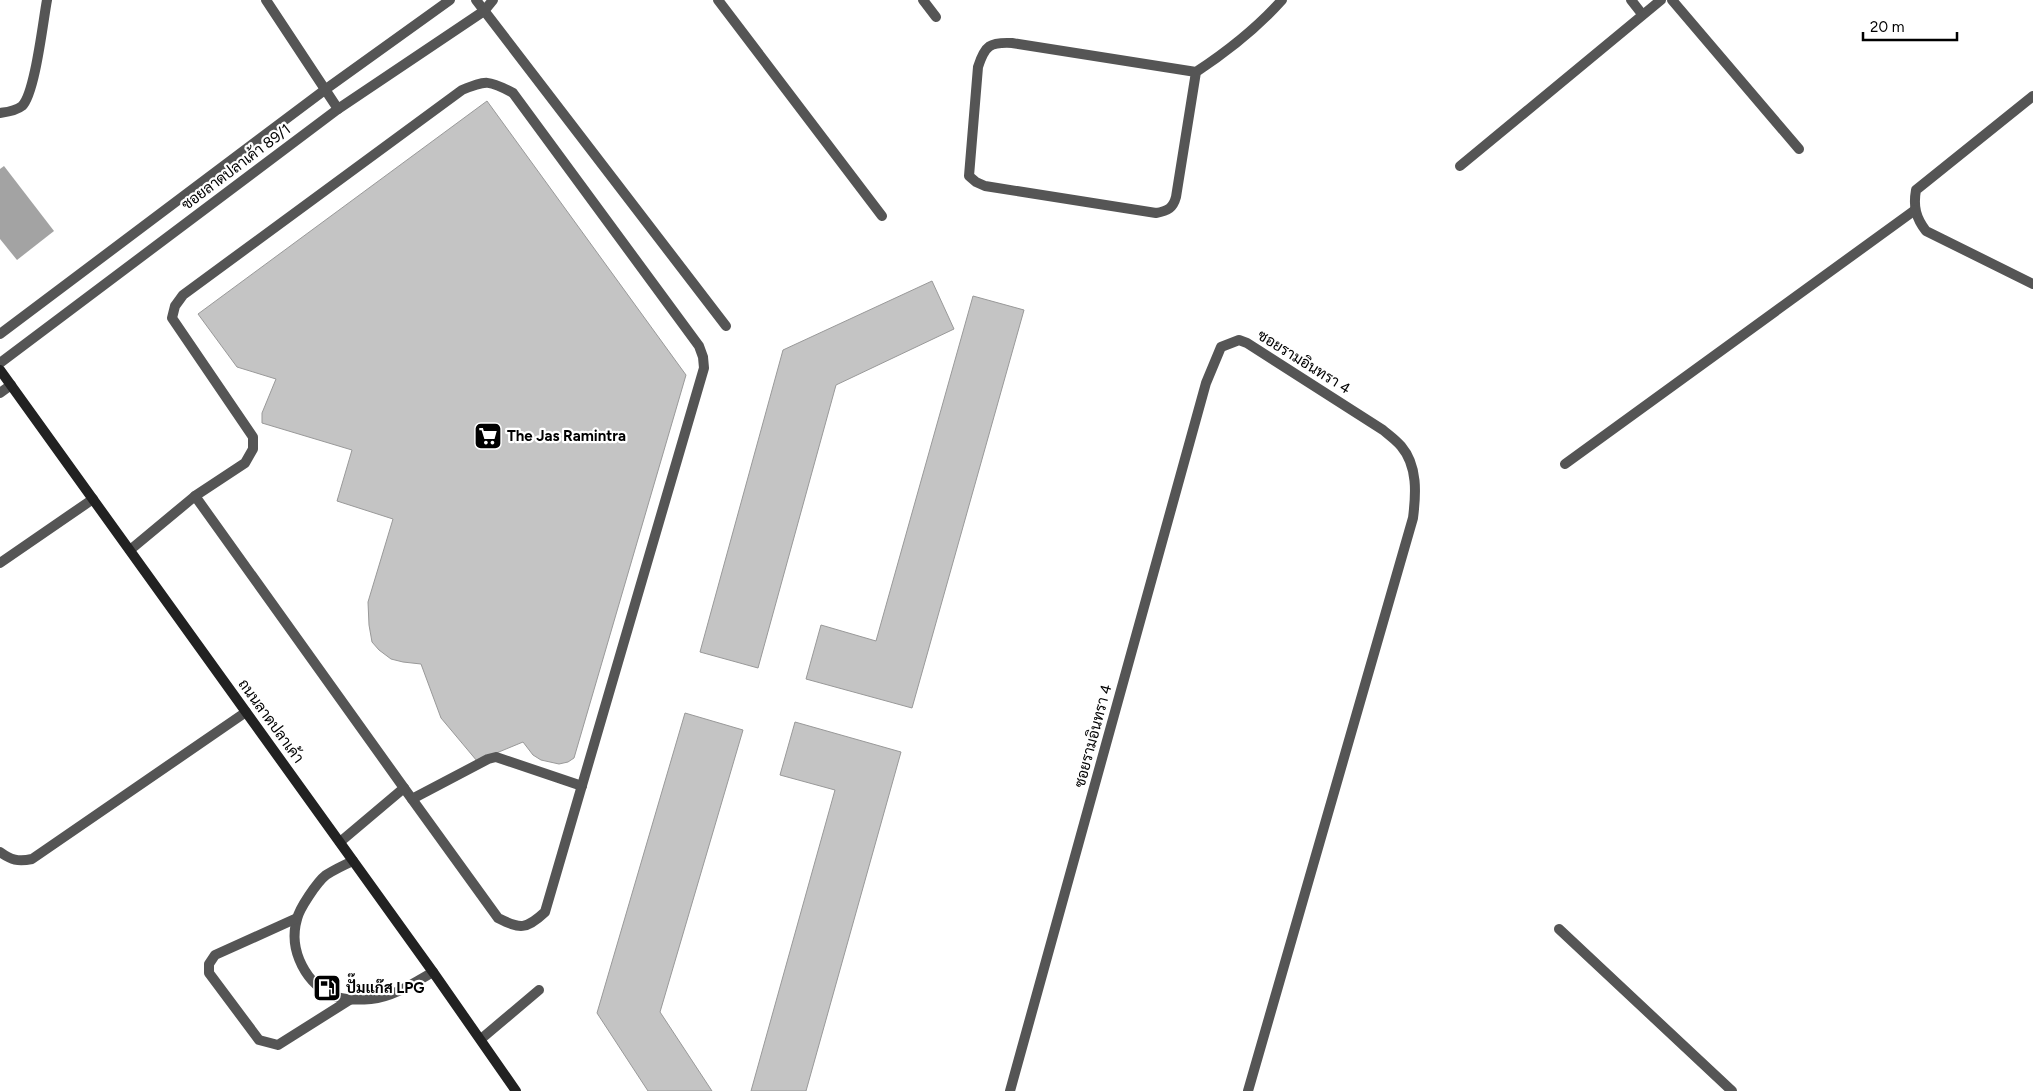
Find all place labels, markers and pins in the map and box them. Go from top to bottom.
supermarket icon: The Jas Ramintra [473,421,503,451]
place label: The Jas Ramintra [507,427,626,445]
fuel station icon: ปั๊มแก๊ส LPG [312,973,342,1003]
place label: ปั๊มแก๊ส LPG [346,973,425,997]

